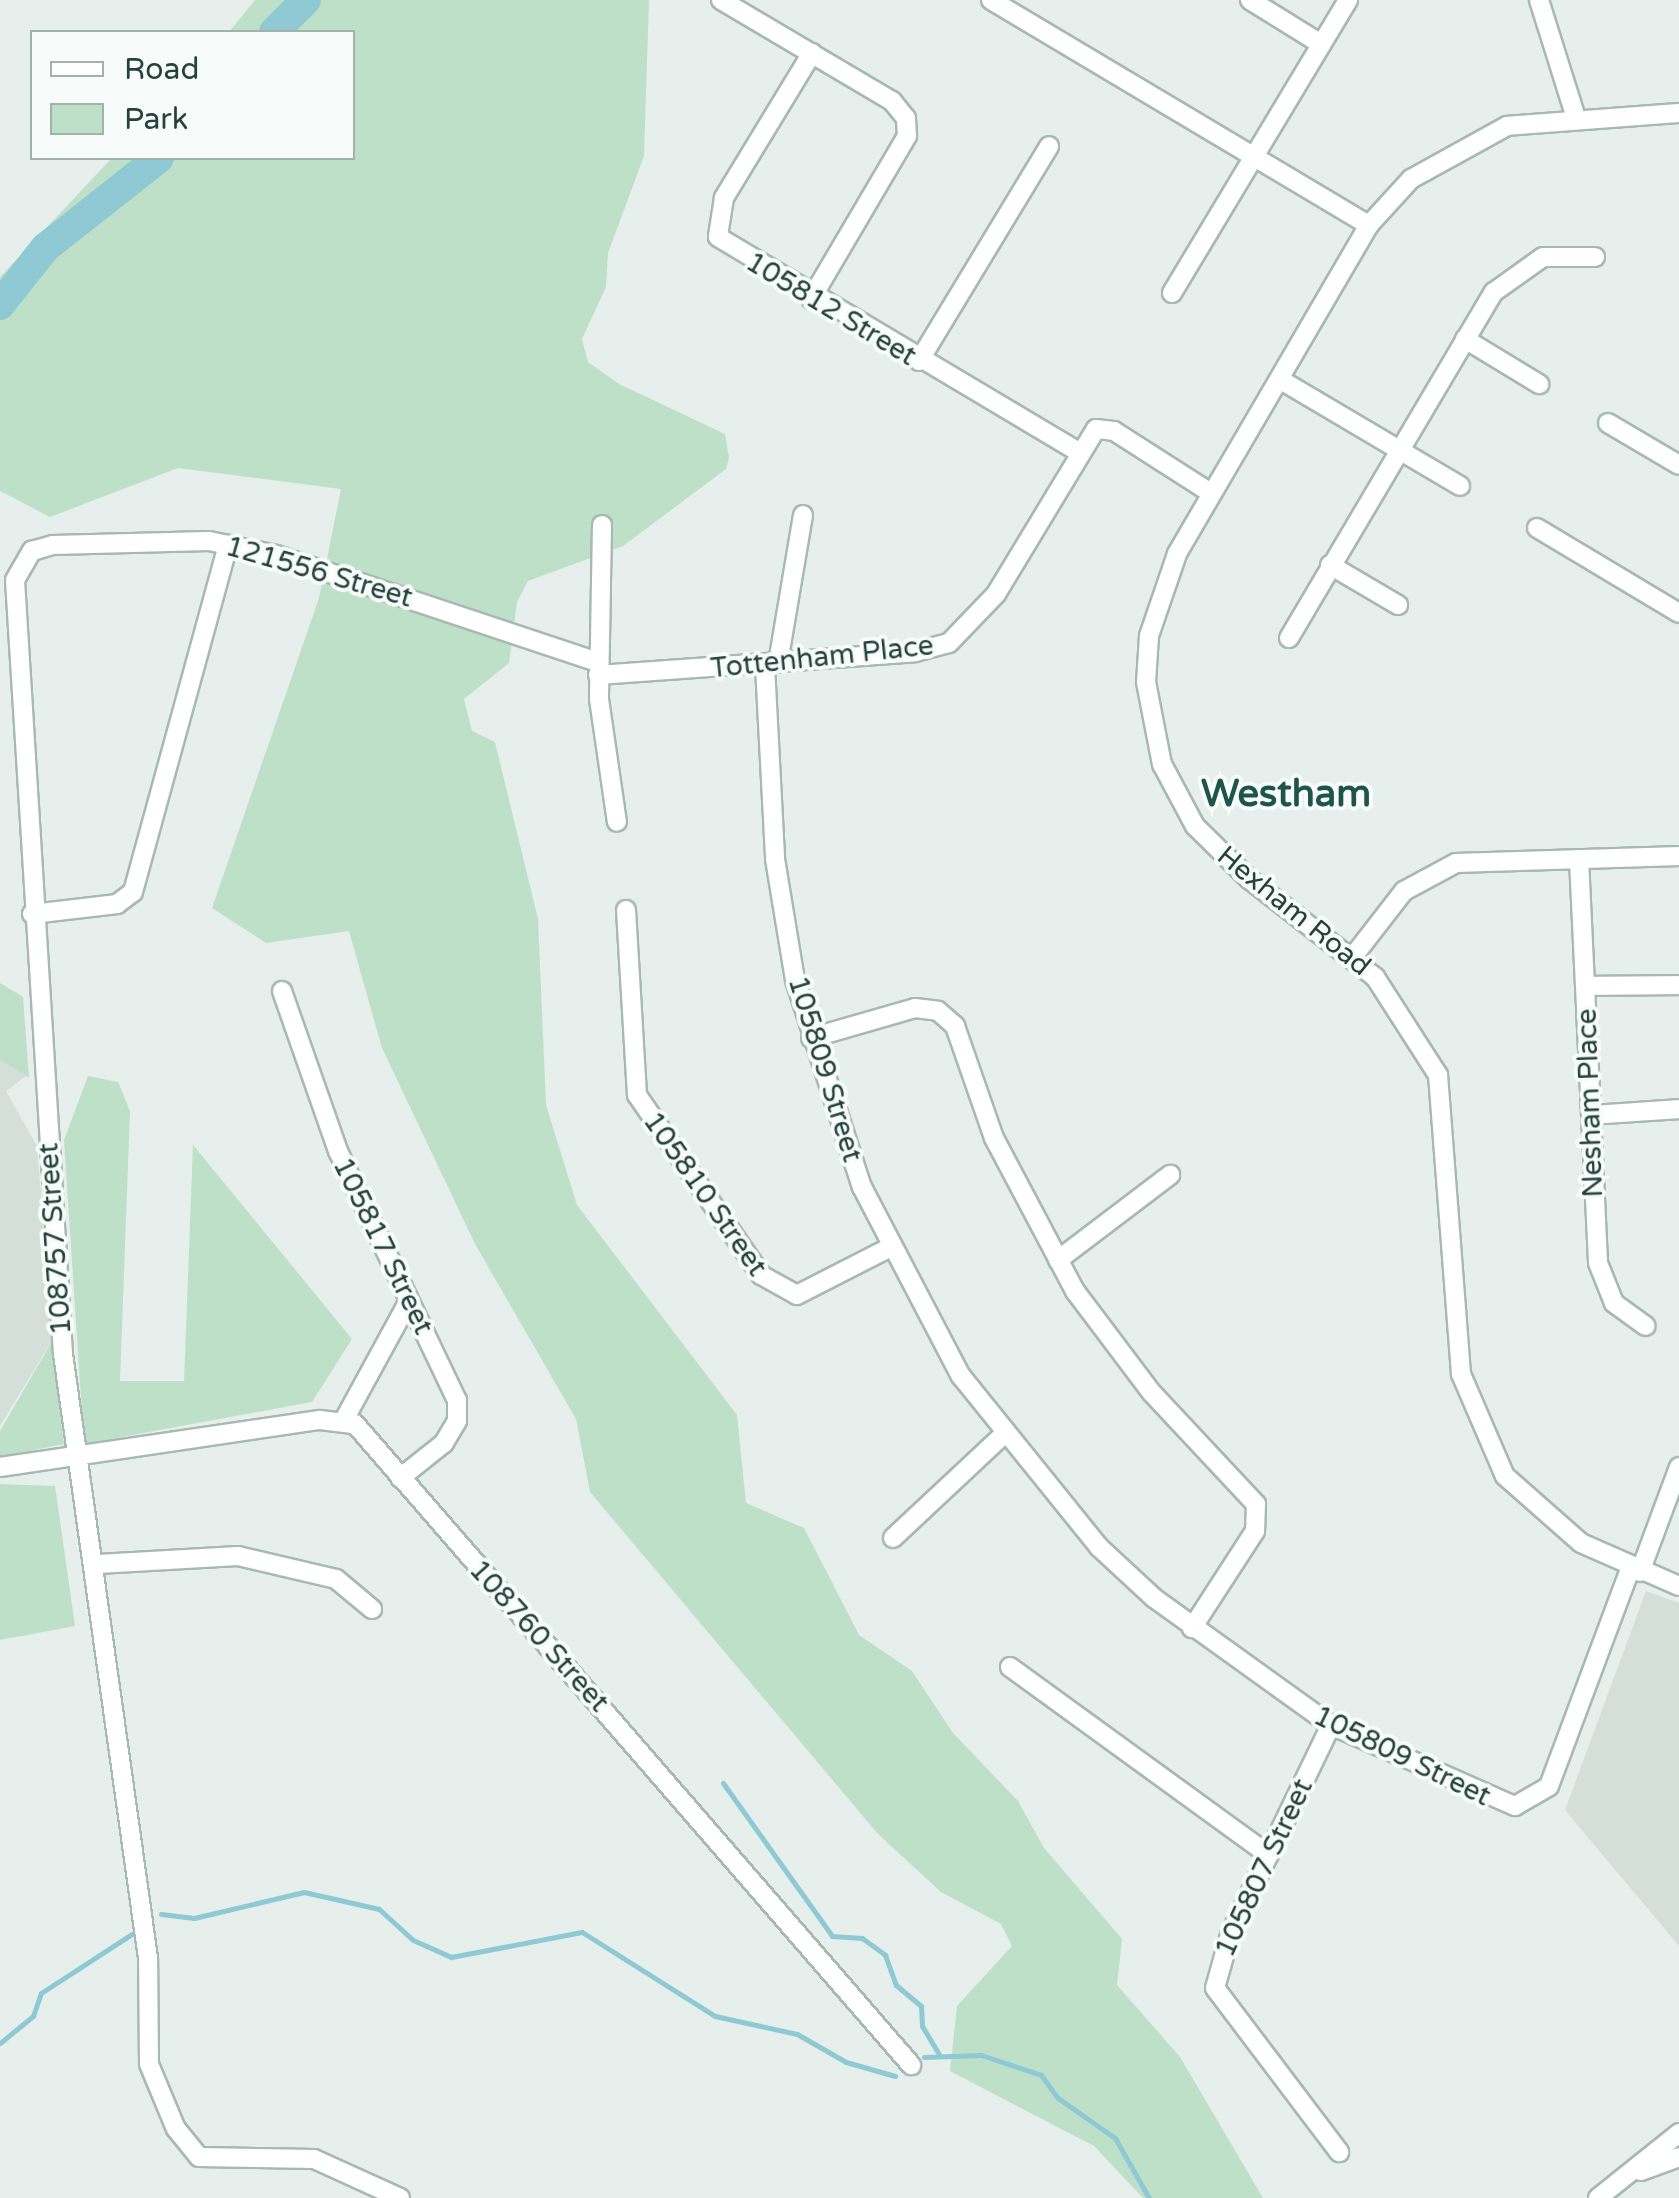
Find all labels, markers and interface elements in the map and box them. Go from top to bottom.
legend [30,30,355,160]
text: Road [124,51,199,88]
text: Park [124,101,188,138]
street label: 105812 Street [740,245,922,373]
street label: 121556 Street [222,529,416,615]
street label: Tottenham Place [709,629,935,685]
district label: Westham [1201,772,1371,818]
street label: Hexham Road [1210,839,1378,983]
street label: 105809 Street [781,972,869,1166]
street label: Nesham Place [1570,1008,1610,1198]
street label: 105810 Street [636,1105,774,1283]
street label: 108757 Street [32,1142,78,1336]
street label: 105817 Street [326,1152,440,1340]
street label: 108760 Street [462,1553,616,1719]
street label: 105809 Street [1308,1699,1496,1813]
street label: 105807 Street [1208,1774,1320,1962]

